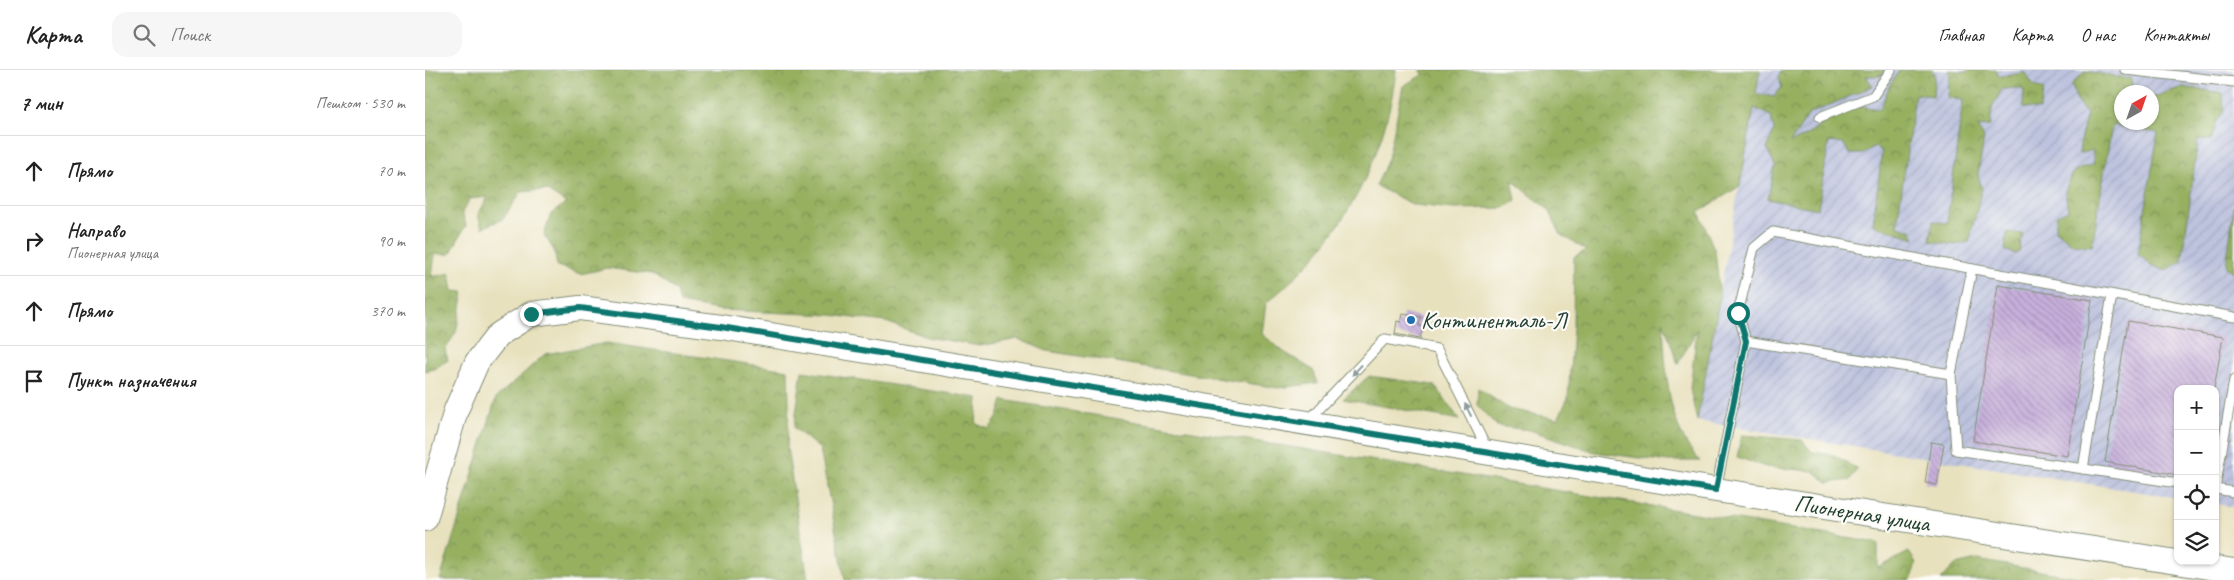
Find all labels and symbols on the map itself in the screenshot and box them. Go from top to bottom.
north arrow [2114,85,2159,130]
route start [1727,302,1750,325]
route end [520,303,543,326]
place label: Континенталь-Л [1421,305,1569,335]
marker: Континенталь-Л [1405,314,1417,326]
one-way arrow [1351,364,1363,376]
one-way arrow [1464,403,1472,417]
street label: Пионерная улица [1792,487,1933,539]

